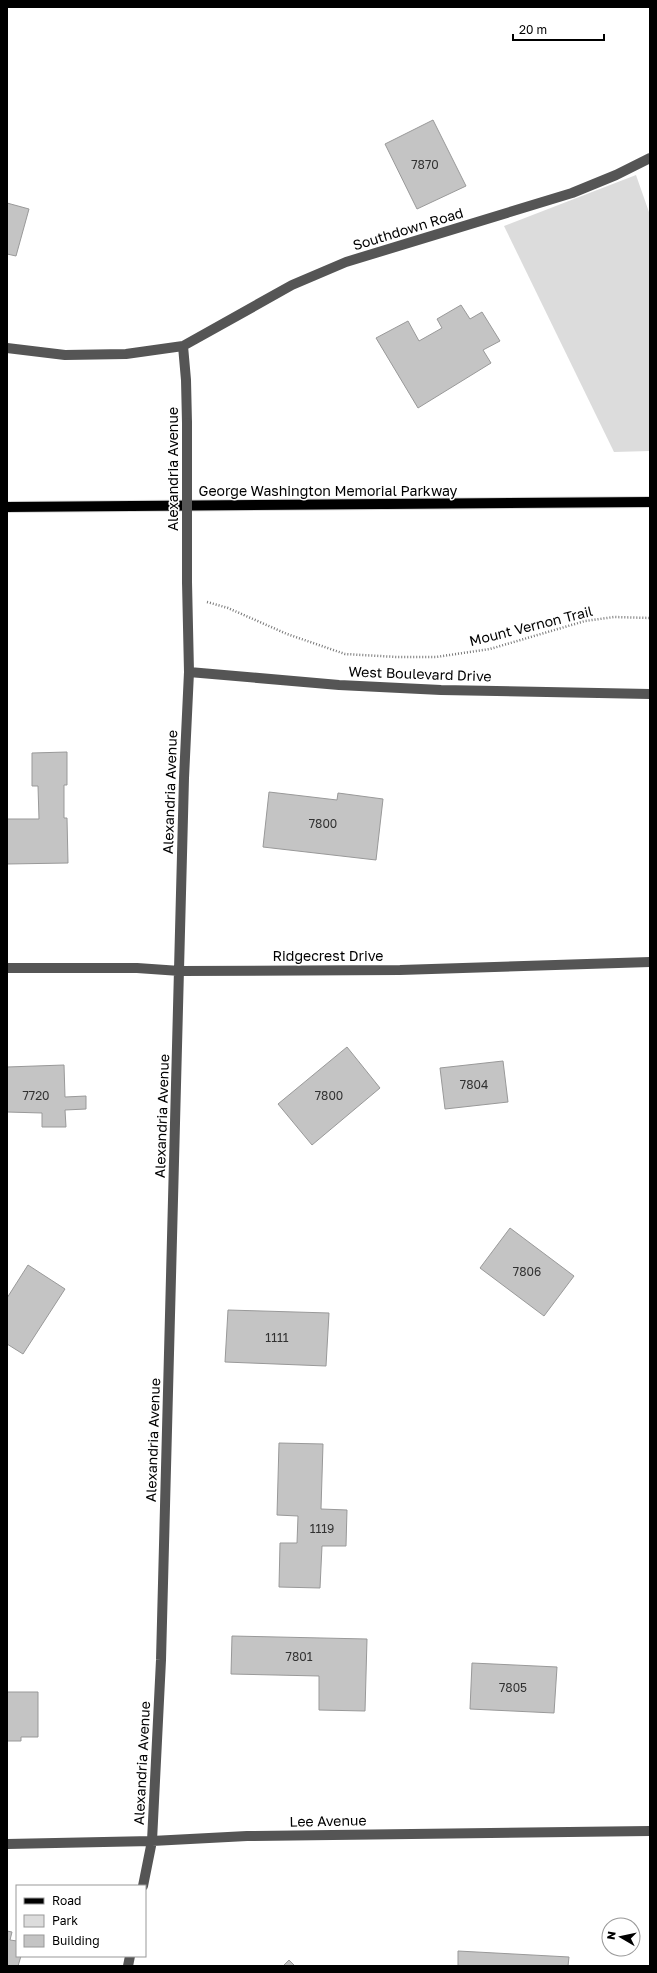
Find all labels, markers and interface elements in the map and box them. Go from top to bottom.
scale bar [513,16,604,42]
text: 20 m [519,22,547,37]
house number: 7870 [411,157,439,172]
street label: Southdown Road [351,204,465,253]
street label: Alexandria Avenue [164,407,181,531]
street label: George Washington Memorial Parkway [199,482,458,499]
street label: Mount Vernon Trail [467,602,594,649]
street label: West Boulevard Drive [348,663,492,684]
street label: Alexandria Avenue [159,730,180,854]
house number: 7800 [309,816,337,831]
street label: Ridgecrest Drive [273,947,383,964]
street label: Alexandria Avenue [151,1054,172,1178]
house number: 7804 [460,1077,488,1092]
house number: 7720 [22,1088,50,1103]
house number: 7800 [315,1088,343,1103]
house number: 7806 [513,1264,541,1279]
house number: 1111 [265,1330,289,1345]
street label: Alexandria Avenue [142,1378,163,1502]
house number: 1119 [310,1521,334,1536]
house number: 7801 [286,1649,313,1664]
house number: 7805 [499,1680,527,1695]
street label: Alexandria Avenue [130,1701,153,1825]
street label: Lee Avenue [289,1811,367,1830]
legend [16,1885,146,1957]
text: Road [52,1893,81,1908]
text: Park [52,1913,78,1928]
north arrow [601,1917,641,1957]
text: N [604,1930,618,1941]
text: Building [52,1933,100,1948]

